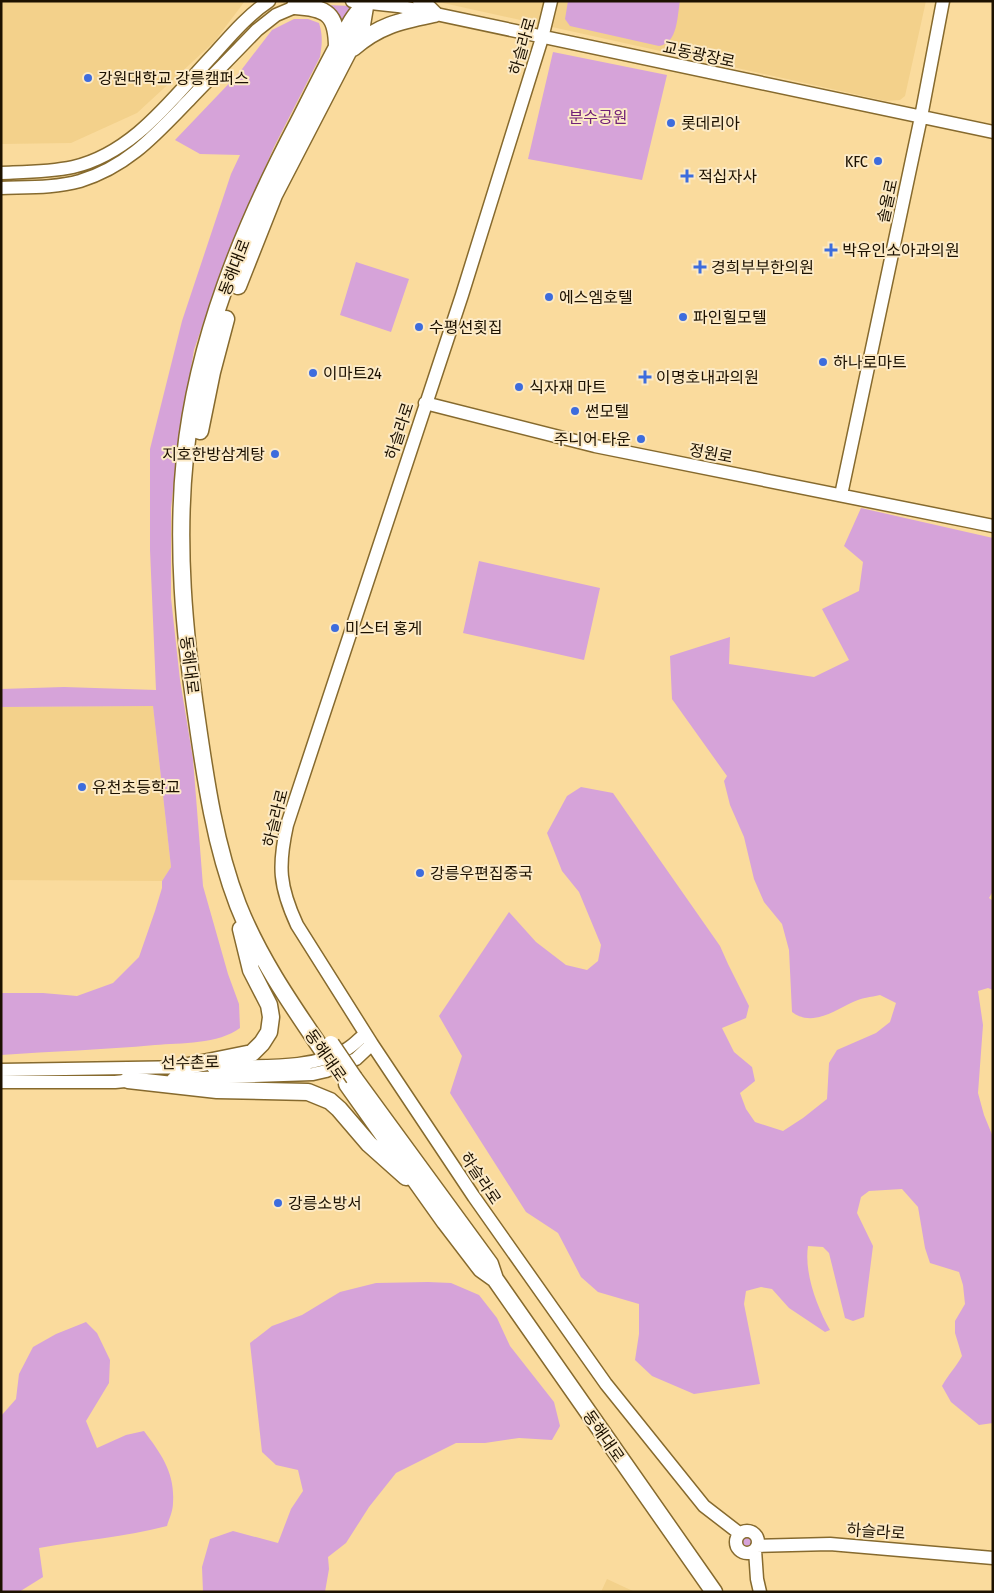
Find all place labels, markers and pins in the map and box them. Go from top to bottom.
place label: 강원대학교 강릉캠퍼스 [98,69,249,88]
marker: 강원대학교 강릉캠퍼스 [82,72,94,84]
place label: 롯데리아 [681,114,740,133]
marker: 롯데리아 [665,117,677,129]
place label: KFC [845,152,868,171]
marker: KFC [872,155,884,167]
place label: 적십자사 [698,167,757,186]
marker: 적십자사 [680,169,694,183]
place label: 박유인소아과의원 [842,241,960,260]
marker: 박유인소아과의원 [824,243,838,257]
place label: 경희부부한의원 [711,258,814,277]
marker: 경희부부한의원 [693,260,707,274]
place label: 에스엠호텔 [559,288,633,307]
marker: 에스엠호텔 [543,291,555,303]
place label: 파인힐모텔 [693,308,767,327]
marker: 파인힐모텔 [677,311,689,323]
place label: 수평선횟집 [429,318,503,337]
marker: 수평선횟집 [413,321,425,333]
place label: 하나로마트 [833,353,907,372]
marker: 하나로마트 [817,356,829,368]
place label: 이마트24 [323,364,382,383]
marker: 이마트24 [307,367,319,379]
place label: 이명호내과의원 [656,368,759,387]
marker: 이명호내과의원 [638,370,652,384]
place label: 식자재 마트 [529,378,606,397]
marker: 식자재 마트 [513,381,525,393]
place label: 썬모텔 [585,402,629,421]
marker: 썬모텔 [569,405,581,417]
place label: 주니어 타운 [554,430,631,449]
marker: 주니어 타운 [635,433,647,445]
place label: 지호한방삼계탕 [162,445,265,464]
marker: 지호한방삼계탕 [269,448,281,460]
place label: 미스터 홍게 [345,619,422,638]
marker: 미스터 홍게 [329,622,341,634]
place label: 유천초등학교 [92,778,180,797]
marker: 유천초등학교 [76,781,88,793]
place label: 강릉우편집중국 [430,864,533,883]
marker: 강릉우편집중국 [414,867,426,879]
place label: 강릉소방서 [288,1194,362,1213]
marker: 강릉소방서 [272,1197,284,1209]

